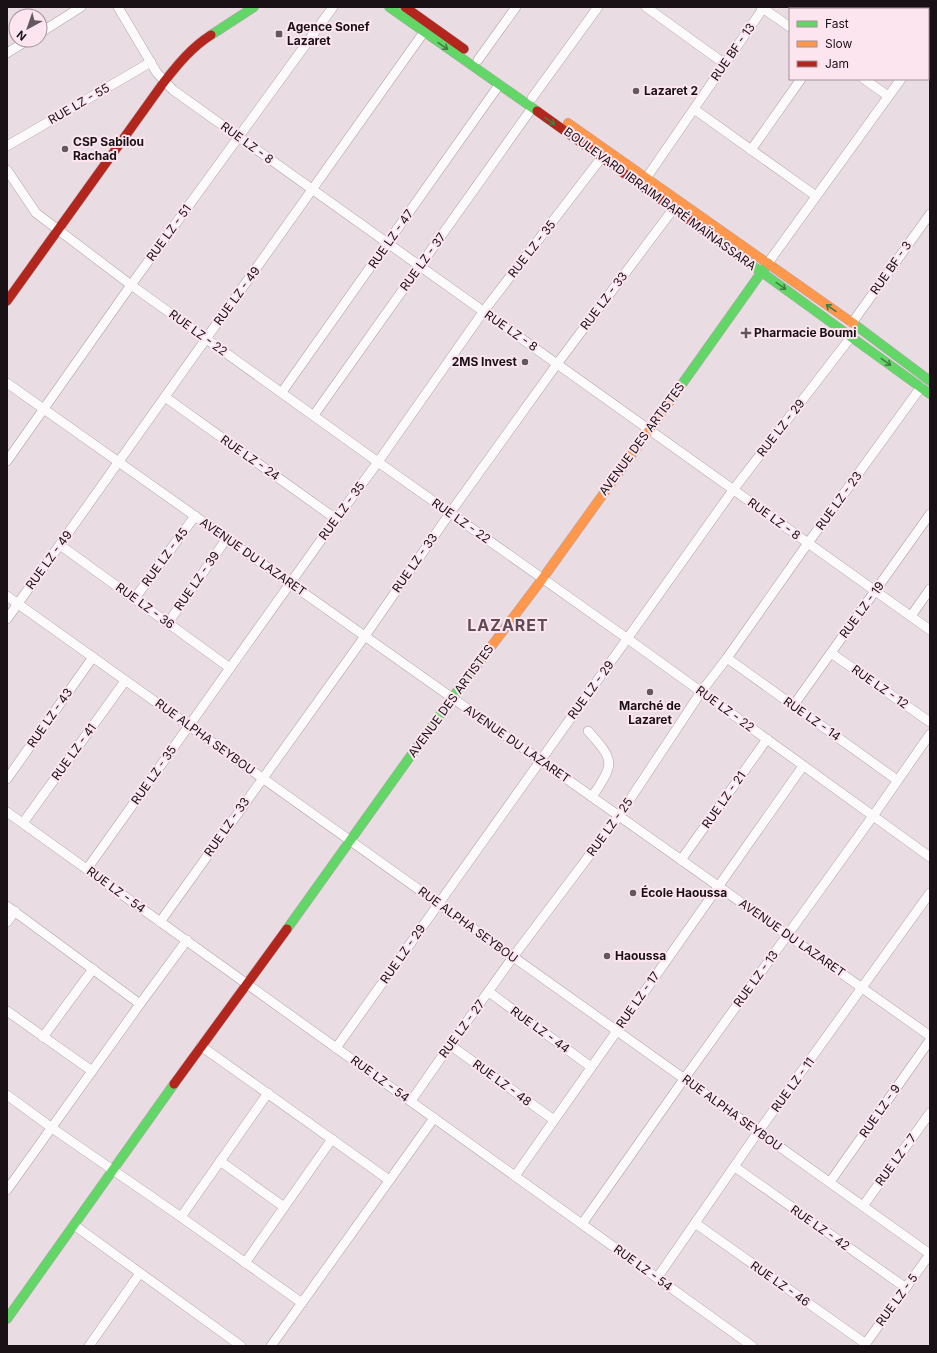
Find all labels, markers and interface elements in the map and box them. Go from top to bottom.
north arrow [8,8,48,48]
legend [789,8,929,80]
text: Fast [825,16,849,31]
place label: Agence Sonef Lazaret [287,19,370,48]
street label: RUE BF - 13 [707,20,758,83]
text: N [14,28,29,44]
marker: Agence Sonef Lazaret [274,29,284,39]
text: Slow [825,36,853,51]
one-way arrow [438,42,449,50]
text: Jam [825,56,849,71]
street label: RUE LZ - 55 [45,80,112,127]
place label: Lazaret 2 [644,83,698,98]
marker: Lazaret 2 [631,86,641,96]
one-way arrow [544,117,555,125]
street label: RUE LZ - 8 [218,119,276,167]
street label: BOULEVARD IBRAIM BARÉ MAÏNASSARA [561,124,759,273]
place label: CSP Sabilou Rachad [73,134,144,163]
marker: CSP Sabilou Rachad [60,144,70,154]
street label: RUE LZ - 51 [143,202,194,264]
street label: RUE LZ - 47 [365,206,416,271]
street label: RUE LZ - 35 [505,217,559,280]
street label: RUE LZ - 37 [397,230,449,294]
street label: RUE BF - 3 [867,238,914,297]
street label: RUE LZ - 49 [210,263,263,328]
street label: RUE LZ - 33 [577,269,630,333]
one-way arrow [775,282,786,290]
one-way arrow [826,304,837,312]
street label: RUE LZ - 22 [166,306,230,359]
street label: RUE LZ - 8 [482,307,541,354]
place label: Pharmacie Boumi [754,325,856,340]
marker: Pharmacie Boumi [741,328,751,338]
place label: 2MS Invest [452,354,518,369]
marker: 2MS Invest [520,357,530,367]
one-way arrow [880,358,891,366]
street label: AVENUE DES ARTISTES [596,379,688,498]
street label: RUE LZ - 29 [754,396,808,459]
street label: RUE LZ - 24 [218,432,283,484]
street label: RUE LZ - 23 [812,469,865,533]
street label: RUE LZ - 35 [315,479,368,543]
street label: RUE LZ - 22 [429,495,494,546]
street label: RUE LZ - 8 [745,495,803,543]
street label: AVENUE DU LAZARET [197,514,309,599]
street label: RUE LZ - 45 [138,524,191,589]
street label: RUE LZ - 49 [22,527,75,592]
street label: RUE LZ - 33 [389,530,440,595]
street label: RUE LZ - 39 [171,548,222,613]
street label: RUE LZ - 36 [113,579,177,632]
street label: RUE LZ - 19 [836,579,887,641]
district label: LAZARET [467,615,549,635]
street label: AVENUE DES ARTISTES [405,641,497,760]
street label: RUE LZ - 29 [564,658,617,722]
street label: RUE LZ - 12 [849,662,912,712]
street label: RUE LZ - 22 [693,682,757,735]
street label: RUE LZ - 43 [24,685,76,750]
marker: Marché de Lazaret [645,687,655,697]
street label: RUE LZ - 14 [781,693,844,744]
street label: RUE ALPHA SEYBOU [153,695,258,778]
place label: Marché de Lazaret [619,698,681,727]
street label: AVENUE DU LAZARET [461,701,573,786]
street label: RUE LZ - 41 [48,720,99,783]
street label: RUE LZ - 35 [128,742,179,807]
street label: RUE LZ - 21 [699,768,749,831]
street label: RUE LZ - 33 [201,794,252,859]
street label: RUE LZ - 25 [583,795,636,859]
street label: RUE LZ - 54 [84,863,149,916]
street label: RUE ALPHA SEYBOU [416,883,521,966]
place label: École Haoussa [641,885,727,900]
marker: École Haoussa [628,888,638,898]
street label: AVENUE DU LAZARET [736,895,848,980]
street label: RUE LZ - 29 [377,921,428,986]
place label: Haoussa [615,948,666,963]
street label: RUE LZ - 13 [730,948,781,1010]
marker: Haoussa [602,951,612,961]
street label: RUE LZ - 17 [613,968,663,1031]
street label: RUE LZ - 27 [436,997,488,1061]
street label: RUE LZ - 44 [508,1003,573,1056]
street label: RUE LZ - 54 [348,1052,413,1105]
street label: RUE LZ - 11 [768,1055,817,1115]
street label: RUE LZ - 48 [470,1056,535,1109]
street label: RUE ALPHA SEYBOU [680,1071,785,1154]
street label: RUE LZ - 9 [856,1081,903,1140]
street label: RUE LZ - 7 [872,1131,920,1189]
street label: RUE LZ - 42 [788,1202,853,1254]
street label: RUE LZ - 54 [611,1241,676,1294]
street label: RUE LZ - 46 [748,1258,813,1310]
street label: RUE LZ - 5 [873,1271,921,1329]

